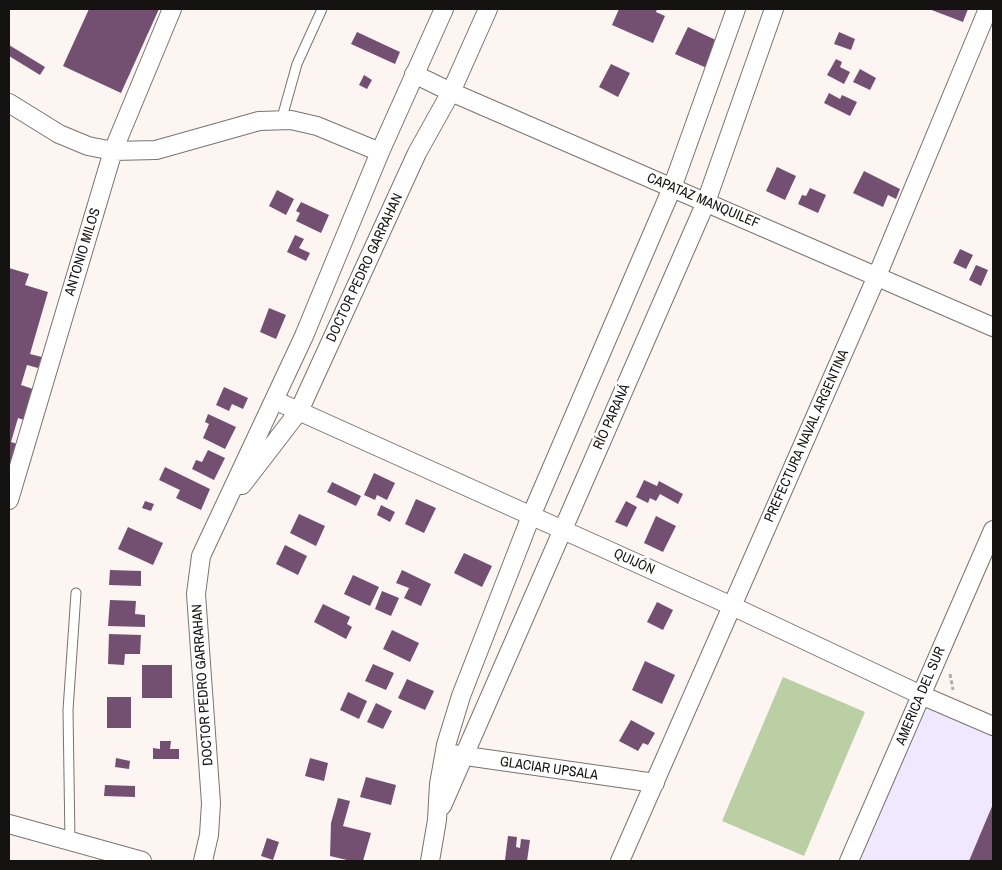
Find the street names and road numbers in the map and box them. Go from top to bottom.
street label: CAPATAZ MANQUILEF [644,170,762,232]
street label: DOCTOR PEDRO GARRAHAN [323,191,407,345]
street label: ANTONIO MILOS [62,206,104,298]
street label: PREFECTURA NAVAL ARGENTINA [761,347,853,525]
street label: RÍO PARANÁ [590,382,634,452]
street label: QUIJÓN [611,546,657,578]
street label: DOCTOR PEDRO GARRAHAN [189,604,217,766]
street label: AMERICA DEL SUR [893,644,949,748]
street label: GLACIAR UPSALA [499,754,599,784]

